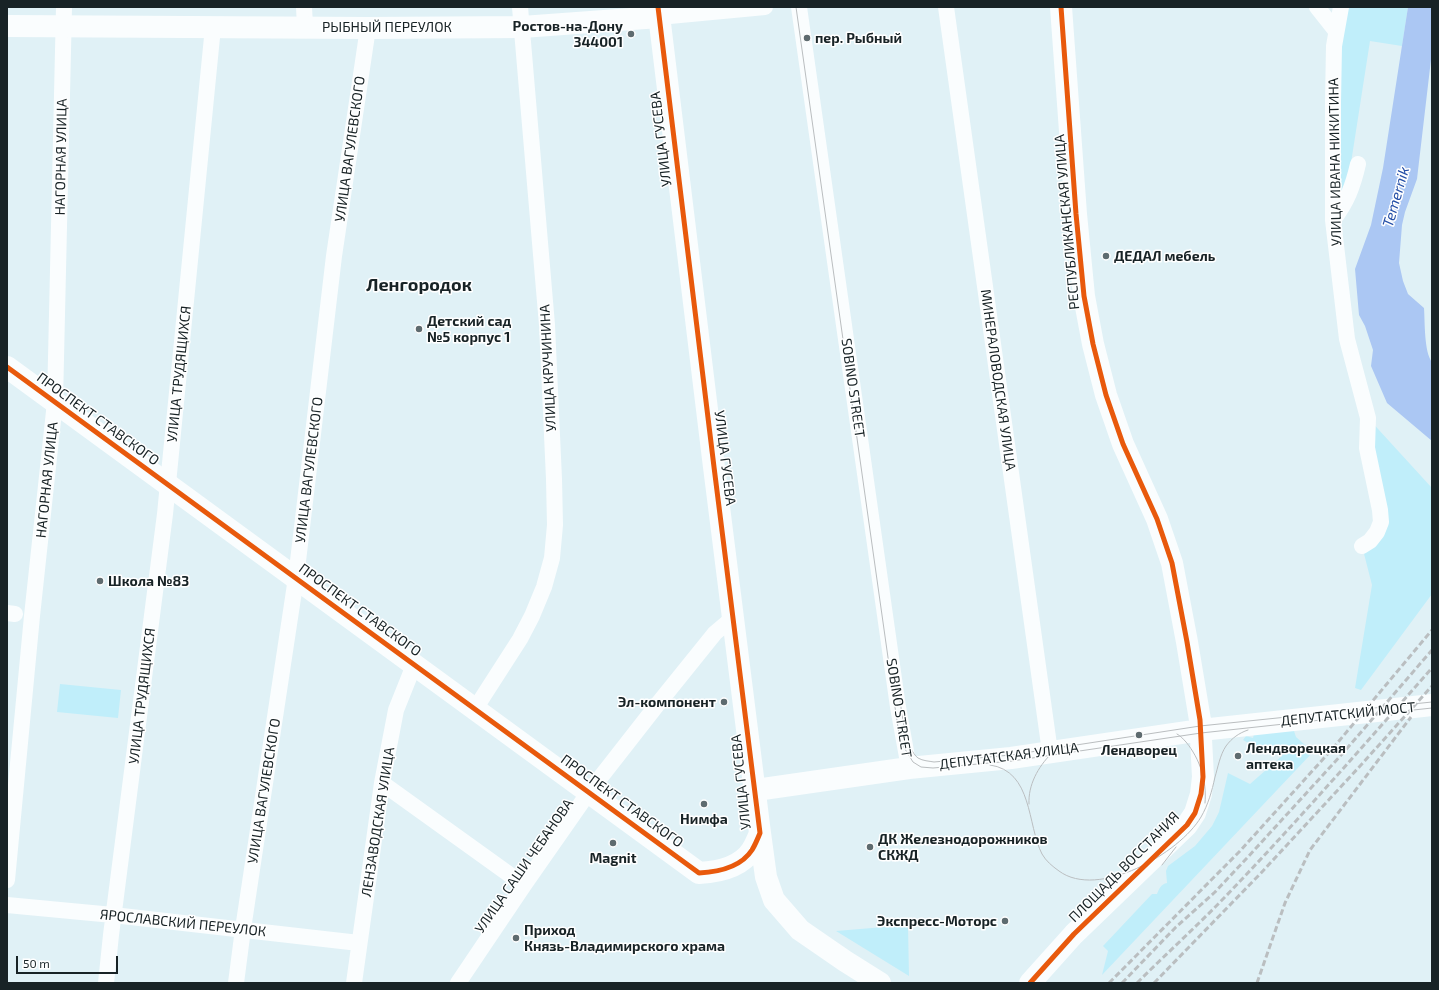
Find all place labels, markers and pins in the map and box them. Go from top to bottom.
place label: Ростов-на-Дону 344001 [513,18,623,50]
marker: Ростов-на-Дону 344001 [626,29,636,39]
place label: пер. Рыбный [815,30,902,46]
marker: пер. Рыбный [802,33,812,43]
place label: ДЕДАЛ мебель [1114,248,1215,264]
marker: ДЕДАЛ мебель [1101,251,1111,261]
place label: Детский сад №5 корпус 1 [427,313,511,346]
marker: Детский сад №5 корпус 1 [414,324,424,334]
place label: Школа №83 [108,573,189,589]
marker: Школа №83 [95,576,105,586]
place label: Эл-компонент [618,694,716,710]
marker: Эл-компонент [719,697,729,707]
marker: Лендворец [1134,730,1144,740]
place label: Лендворецкая аптека [1246,740,1346,772]
place label: Лендворец [1101,742,1177,758]
marker: Лендворецкая аптека [1233,751,1243,761]
marker: Нимфа [699,799,709,809]
place label: Нимфа [680,811,728,827]
place label: ДК Железнодорожников СКЖД [878,831,1048,864]
marker: Magnit [608,838,618,848]
marker: ДК Железнодорожников СКЖД [865,842,875,852]
place label: Magnit [590,850,636,866]
place label: Экспресс-Моторс [877,913,997,929]
marker: Экспресс-Моторс [1000,916,1010,926]
place label: Приход Князь-Владимирского храма [524,922,725,954]
marker: Приход Князь-Владимирского храма [511,933,521,943]

